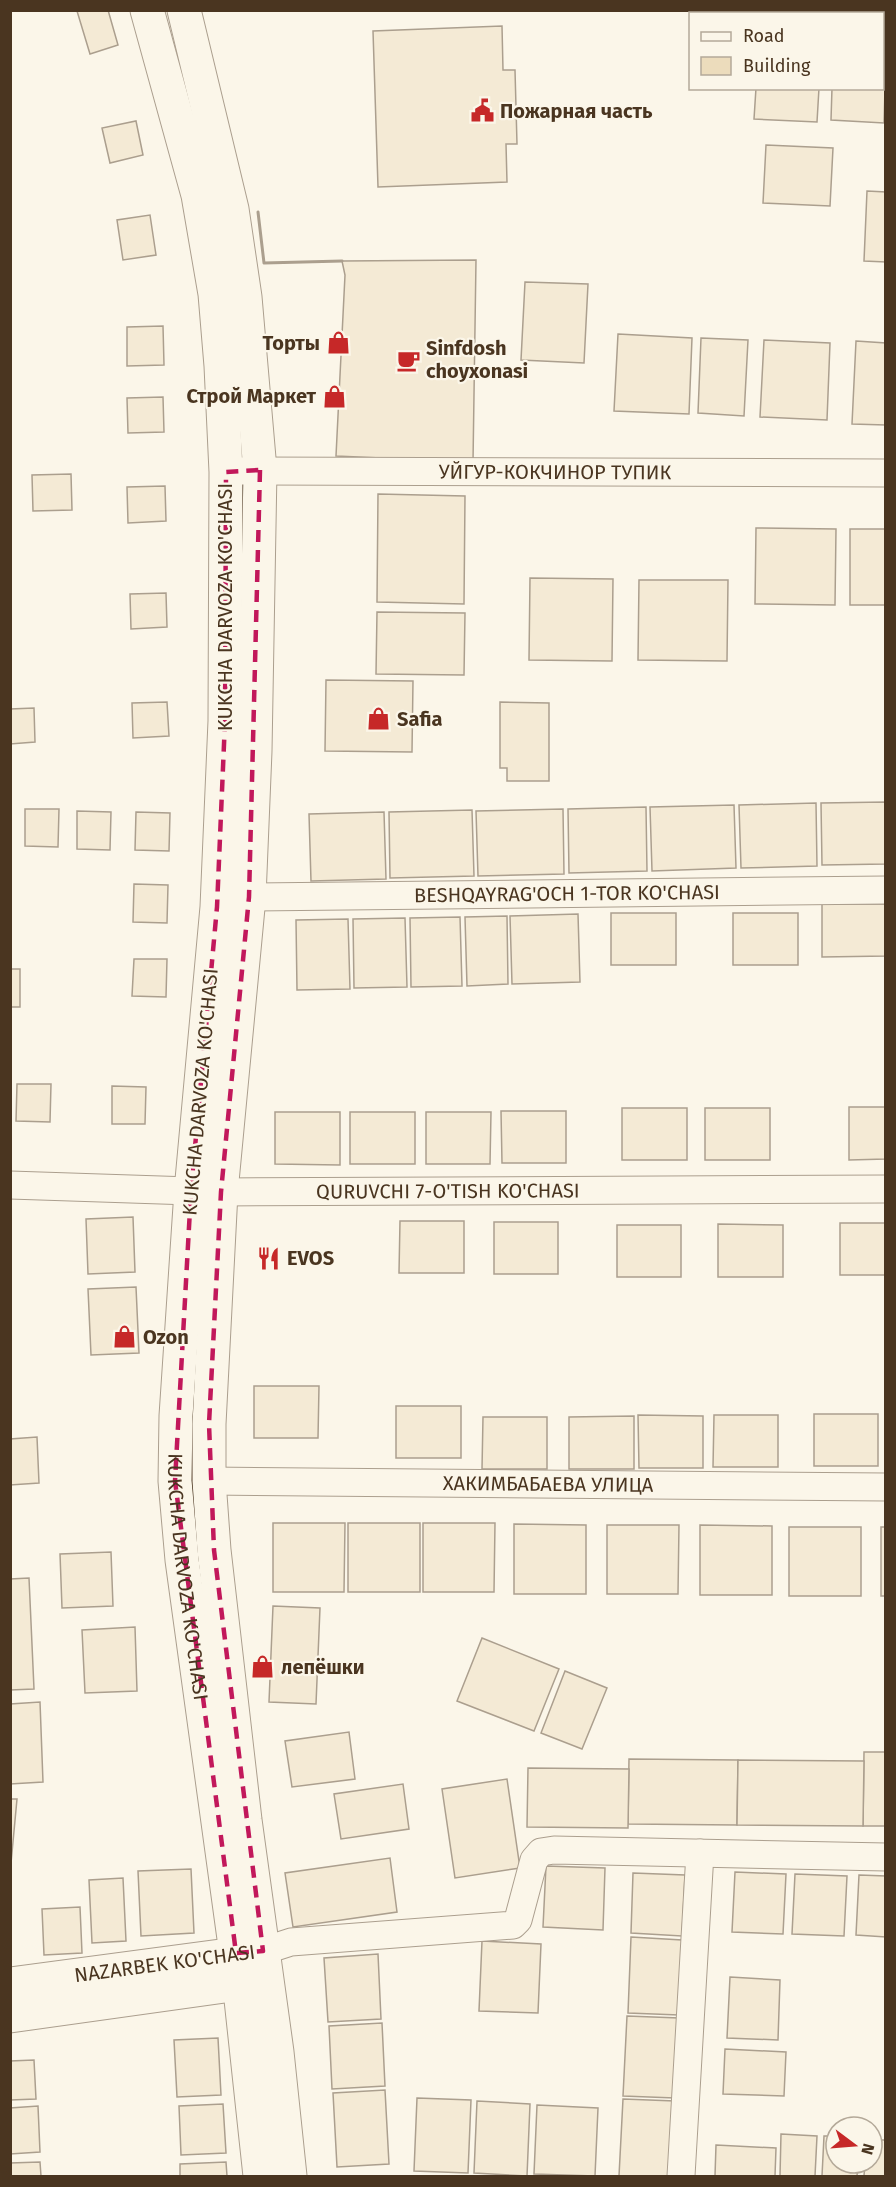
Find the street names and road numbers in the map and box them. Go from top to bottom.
street label: УЙГУР-КОКЧИНОР ТУПИК [439,460,671,484]
street label: KUKCHA DARVOZA KO'CHASI [213,483,237,731]
street label: BESHQAYRAG'OCH 1-TOR KO'CHASI [414,880,720,907]
street label: KUKCHA DARVOZA KO'CHASI [177,967,223,1217]
street label: QURUVCHI 7-O'TISH KO'CHASI [316,1178,580,1204]
street label: KUKCHA DARVOZA KO'CHASI [163,1453,213,1702]
street label: ХАКИМБАБАЕВА УЛИЦА [443,1471,654,1497]
street label: NAZARBEK KO'CHASI [73,1940,256,1987]

